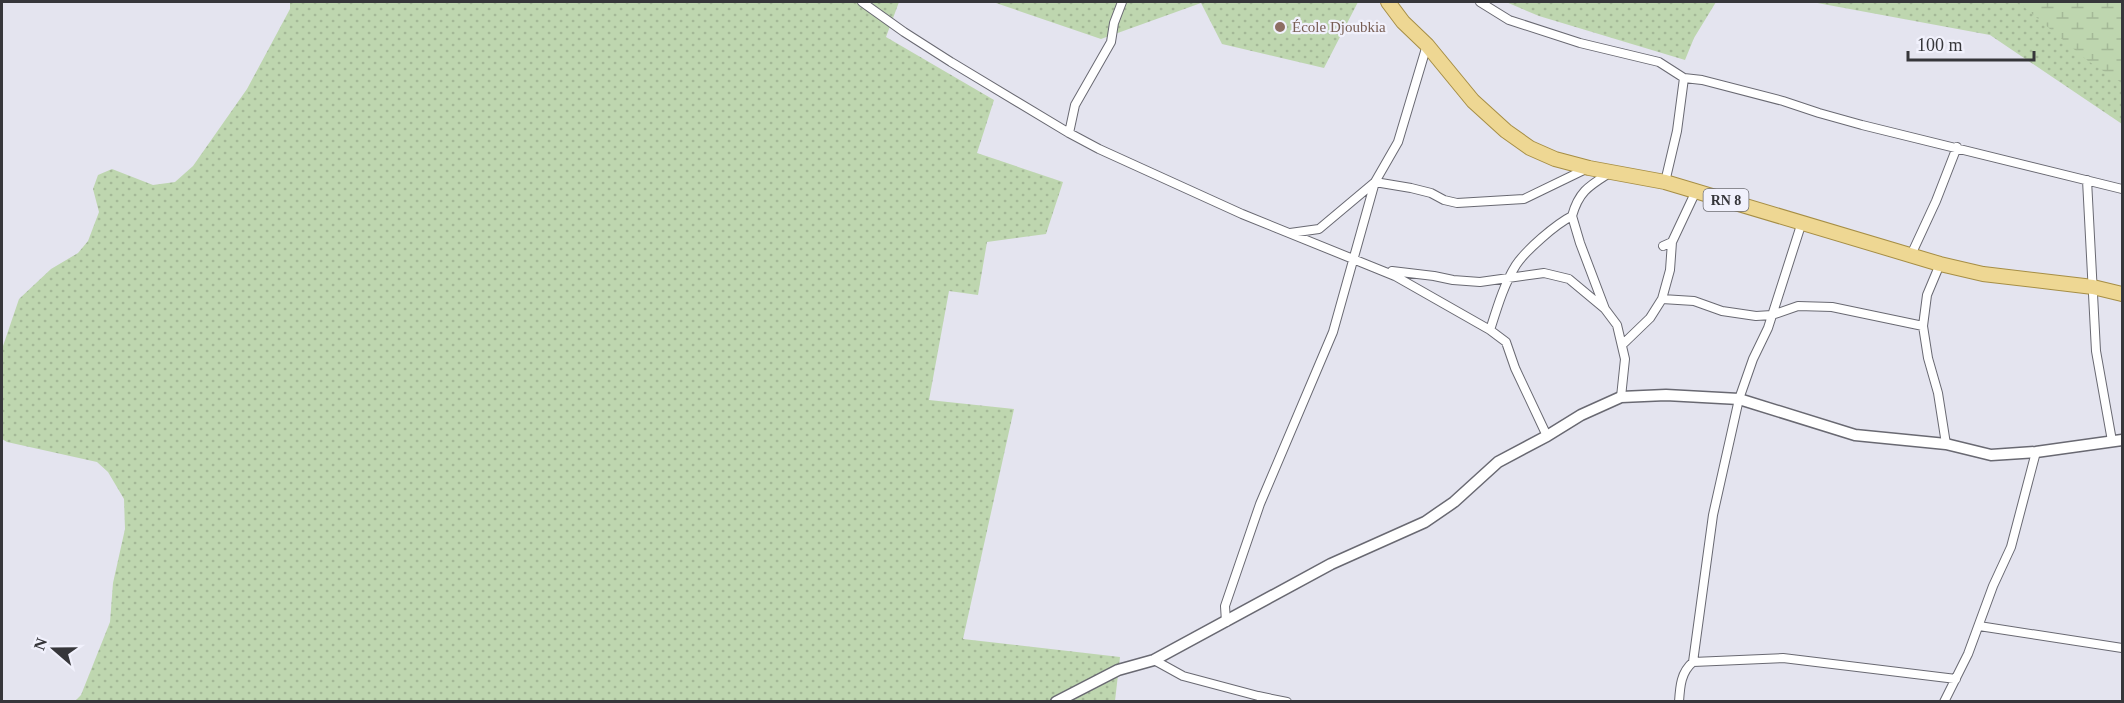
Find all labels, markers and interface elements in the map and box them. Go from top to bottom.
place label: École Djoubkia [1292,19,1386,35]
marker: École Djoubkia [1273,20,1287,34]
scale bar [1908,24,2034,62]
text: 100 m [1917,35,1963,55]
road number: RN 8 [1704,189,1748,211]
north arrow [24,619,84,679]
text: N [30,635,50,652]

